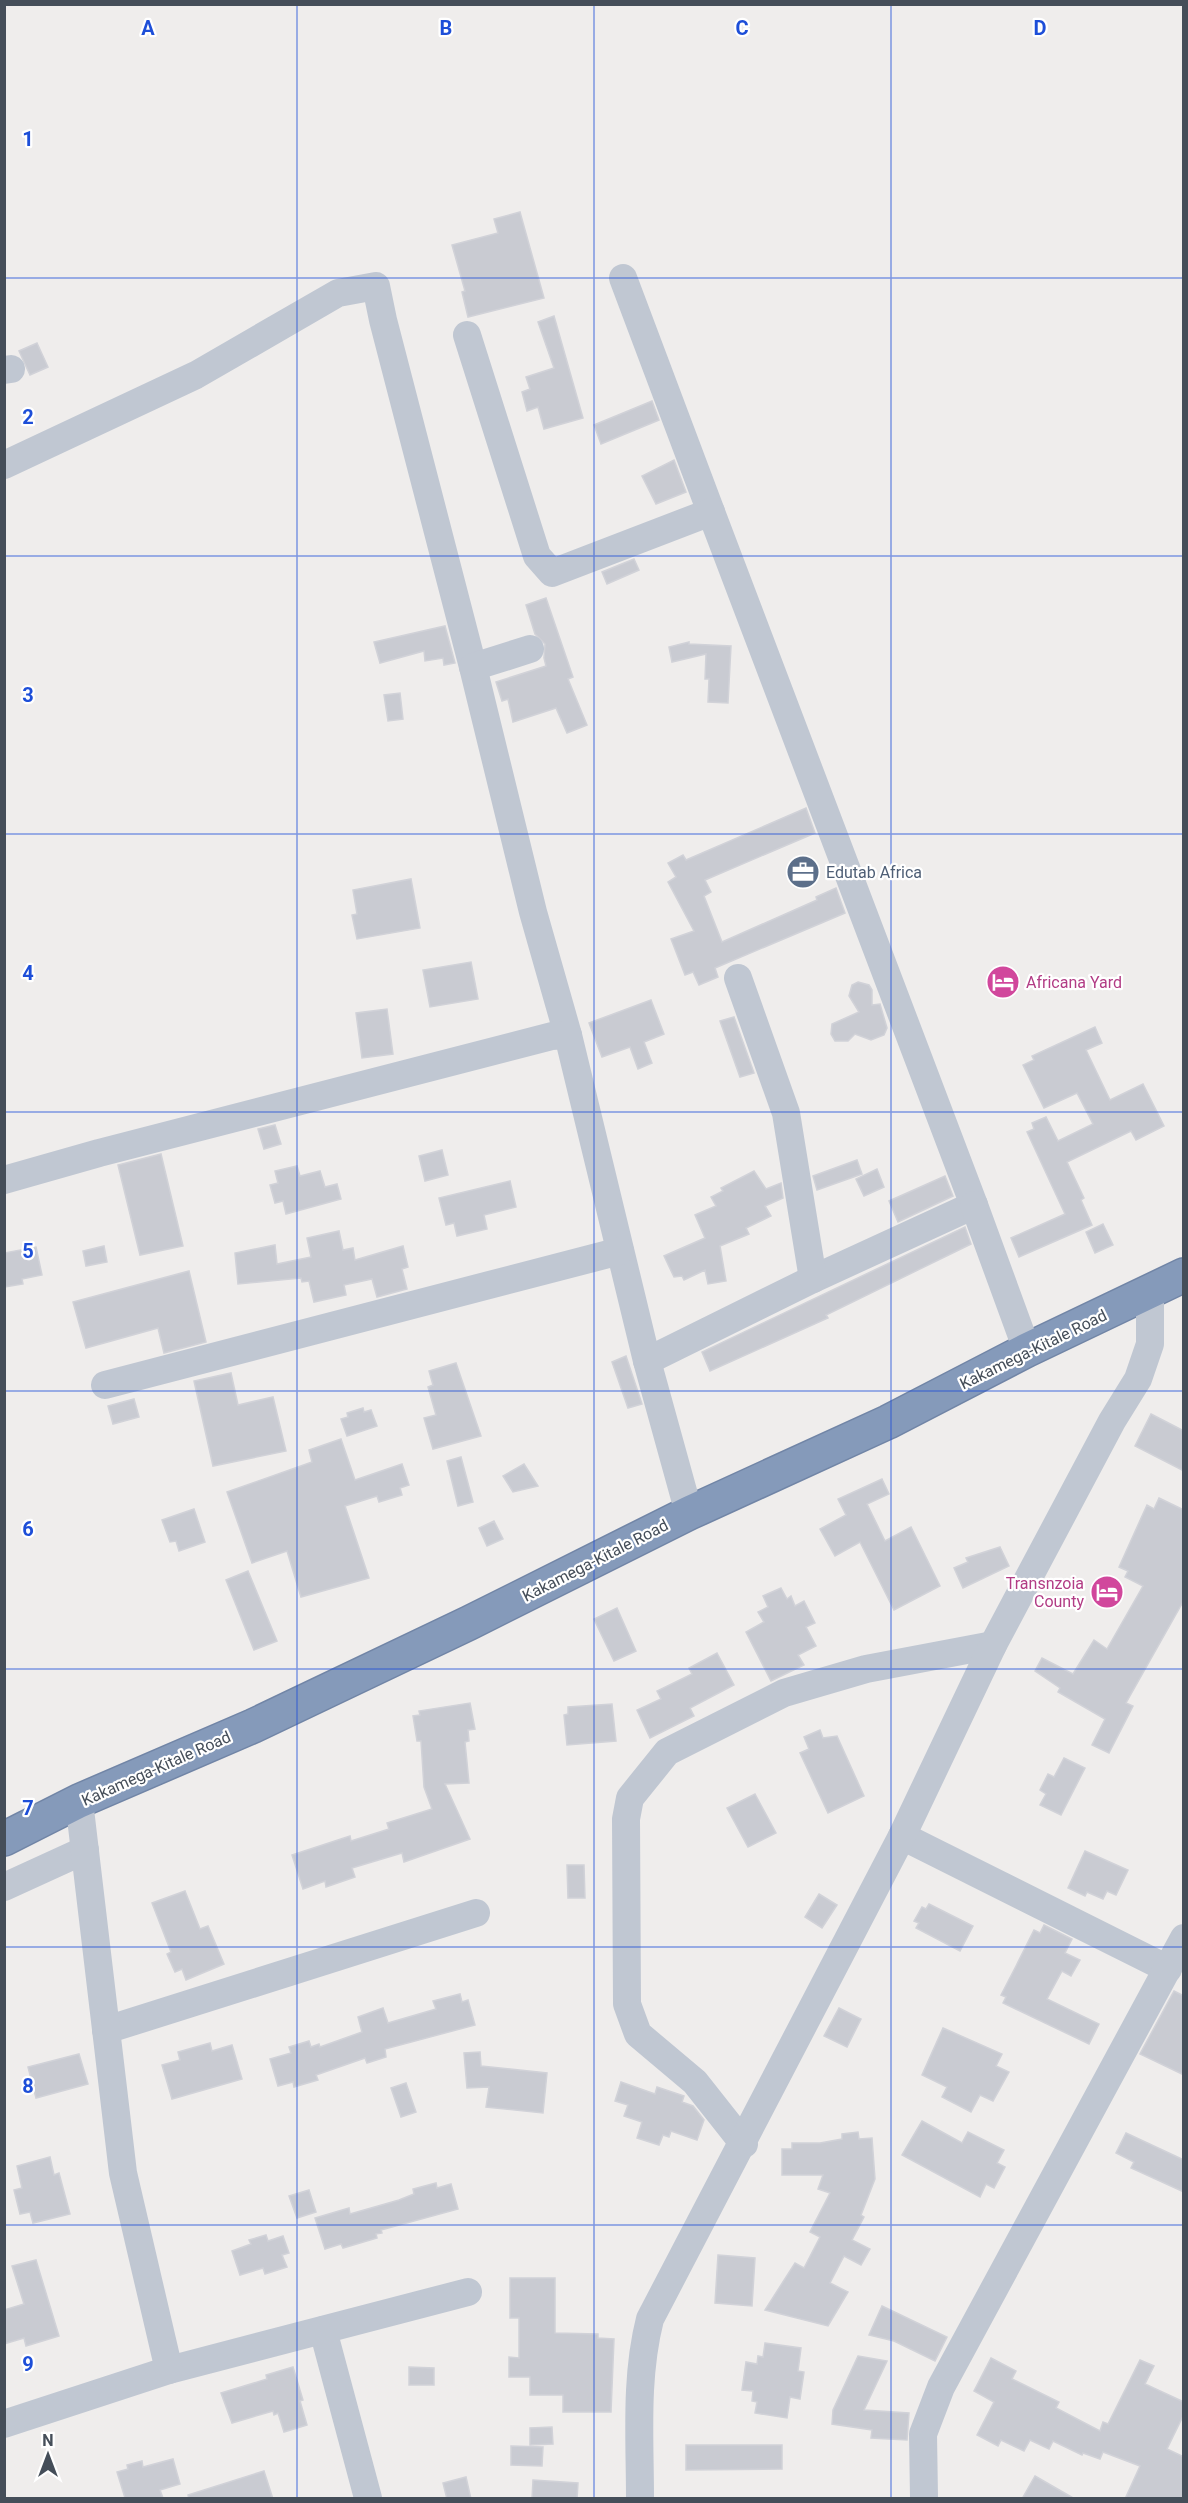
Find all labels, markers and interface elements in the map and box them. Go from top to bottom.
text: A [141,16,155,40]
text: B [440,16,452,40]
text: C [735,16,749,40]
text: D [1034,16,1047,40]
text: 1 [22,127,34,151]
text: 2 [22,405,34,429]
text: 3 [22,683,34,707]
office icon: Edutab Africa [785,854,821,890]
place label: Edutab Africa [826,863,922,882]
text: 4 [22,961,34,985]
hotel icon: Africana Yard [985,964,1021,1000]
place label: Africana Yard [1026,973,1122,992]
text: 5 [22,1239,34,1263]
street label: Kakamega-Kitale Road [957,1306,1110,1393]
street label: Kakamega-Kitale Road [519,1515,671,1605]
text: 6 [22,1517,34,1541]
place label: Transnzoia County [1006,1574,1084,1611]
hotel icon: Transnzoia County [1089,1574,1125,1610]
street label: Kakamega-Kitale Road [79,1727,234,1810]
text: 7 [22,1796,34,1820]
text: 8 [22,2074,34,2098]
text: 9 [22,2352,34,2376]
north arrow [18,2425,78,2485]
text: N [42,2431,54,2450]

